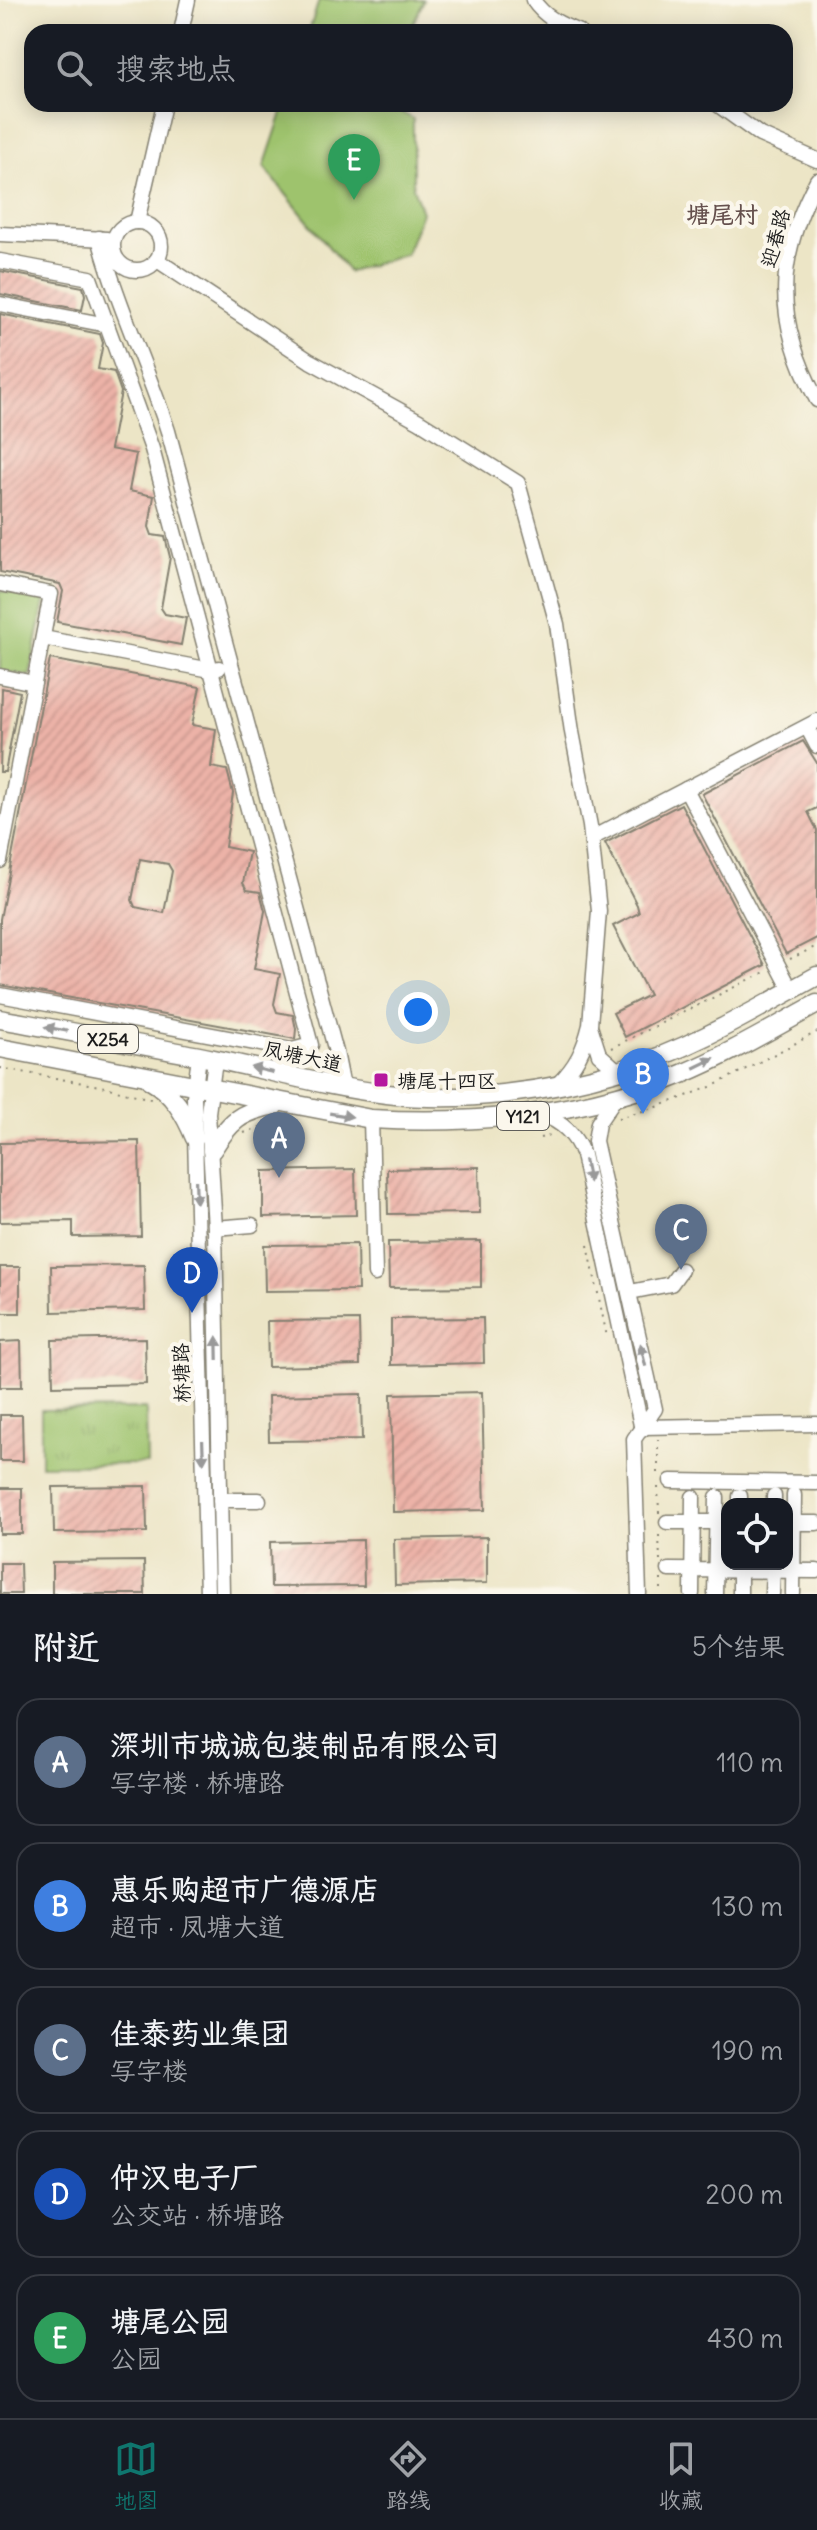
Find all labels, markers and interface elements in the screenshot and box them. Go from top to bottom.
search box [24,24,793,112]
icon: search [52,46,96,90]
text: 搜索地点 [116,49,236,87]
pin: E [328,134,380,200]
district label: 塘尾村 [686,199,758,229]
street label: 迎春路 [755,205,795,270]
your location [398,992,438,1032]
one-way arrow [43,1023,68,1035]
road number: X254 [78,1025,138,1053]
street label: 凤塘大道 [261,1035,345,1077]
pin: B [617,1048,669,1114]
one-way arrow [693,1057,716,1070]
one-way arrow [249,1063,274,1076]
place label: 塘尾十四区 [397,1068,497,1093]
marker: 塘尾十四区 [372,1071,390,1089]
road number: Y121 [497,1102,549,1130]
one-way arrow [329,1109,354,1121]
pin: A [253,1112,305,1178]
one-way arrow [581,1159,594,1184]
one-way arrow [190,1180,202,1205]
pin: C [655,1204,707,1270]
pin: D [166,1247,218,1313]
one-way arrow [211,1335,224,1360]
street label: 桥塘路 [167,1342,195,1403]
one-way arrow [636,1342,649,1367]
one-way arrow [197,1440,209,1465]
map controls [721,1498,793,1570]
button: locate [721,1498,793,1570]
text: 附近 [32,1625,100,1668]
text: 5个结果 [692,1630,785,1663]
text: 深圳市城诚包装制品有限公司 [110,1726,500,1764]
text: A [52,1746,68,1779]
text: 110 m [716,1746,783,1779]
text: 写字楼 · 桥塘路 [110,1766,284,1799]
text: 惠乐购超市广德源店 [110,1870,380,1908]
text: B [51,1890,69,1923]
text: 130 m [712,1890,783,1923]
text: 超市 · 凤塘大道 [110,1910,284,1943]
text: 佳泰药业集团 [110,2014,290,2052]
text: C [51,2034,69,2067]
text: 190 m [712,2034,783,2067]
text: 写字楼 [110,2054,188,2087]
text: 仲汉电子厂 [110,2158,260,2196]
text: D [51,2178,69,2211]
text: 200 m [706,2178,783,2211]
text: 公交站 · 桥塘路 [110,2198,284,2231]
text: 塘尾公园 [110,2302,230,2340]
text: E [52,2322,68,2355]
text: 430 m [707,2322,783,2355]
text: 公园 [110,2342,162,2375]
tab: 地图 [114,2437,158,2514]
tab: 路线 [386,2437,431,2514]
tab: 收藏 [659,2437,703,2514]

